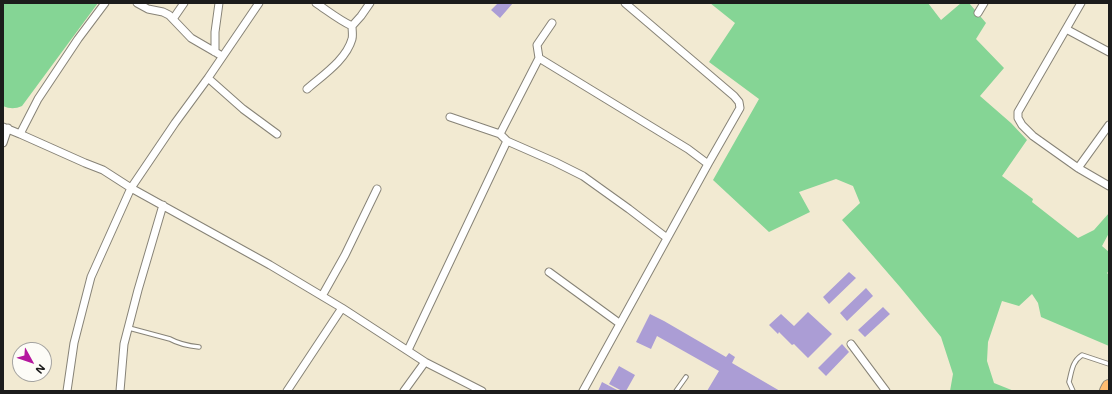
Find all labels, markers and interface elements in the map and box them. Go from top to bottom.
north arrow [12,342,52,382]
text: N [32,361,49,377]

